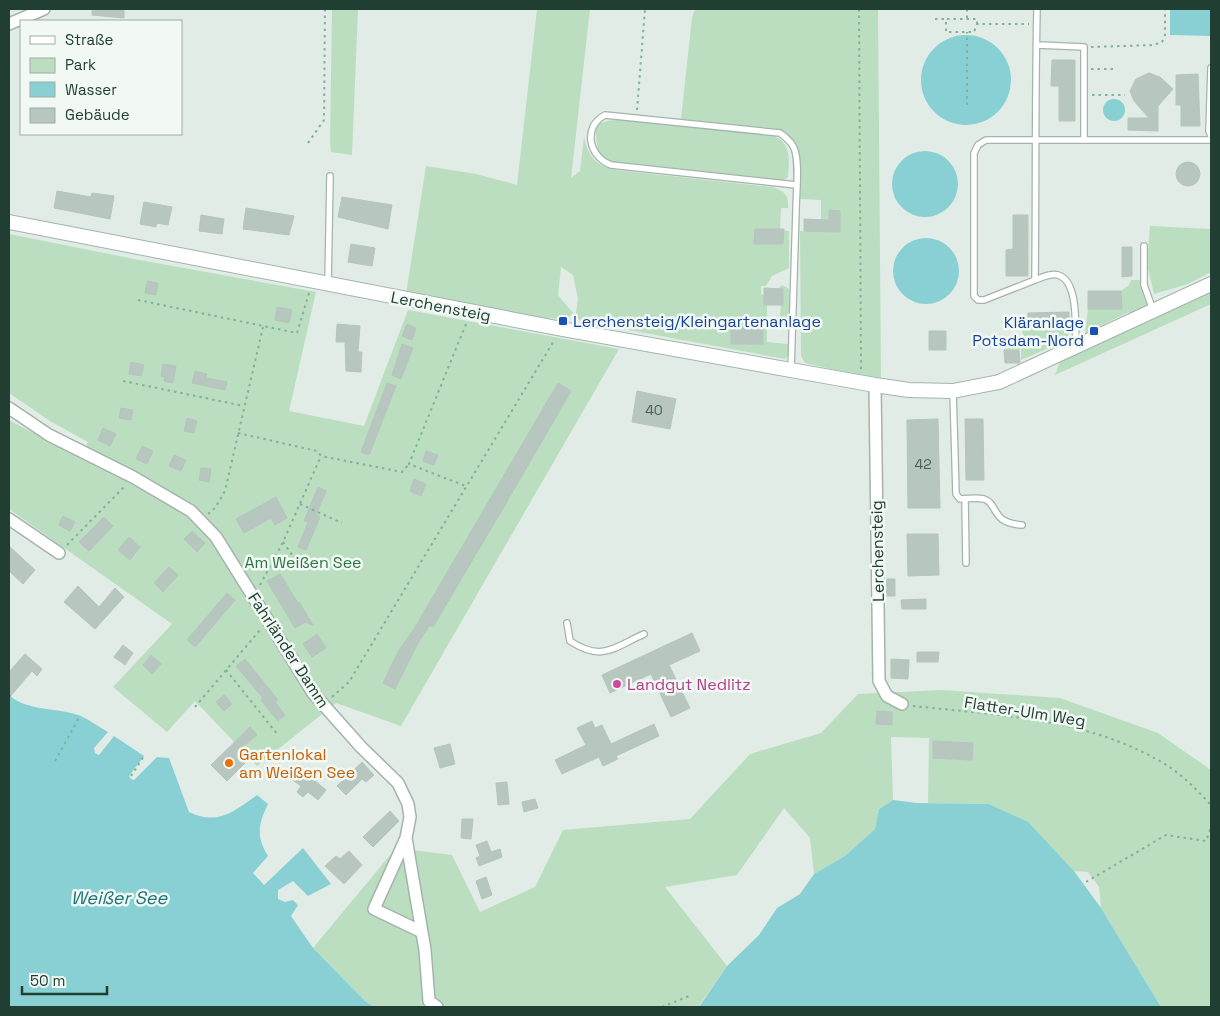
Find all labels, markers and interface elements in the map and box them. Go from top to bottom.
legend [20,20,182,135]
text: Straße [65,30,114,49]
text: Park [65,55,96,74]
text: Wasser [65,80,117,99]
text: Gebäude [65,105,130,124]
street label: Lerchensteig [389,286,493,326]
place label: Lerchensteig/Kleingartenanlage [573,311,821,332]
place label: Kläranlage Potsdam-Nord [972,312,1084,351]
marker: Lerchensteig/Kleingartenanlage [557,315,569,327]
marker: Kläranlage Potsdam-Nord [1088,325,1100,337]
house number: 40 [645,401,663,419]
house number: 42 [914,455,932,473]
street label: Lerchensteig [866,500,889,602]
park label: Am Weißen See [244,552,362,573]
street label: Fahrländer Damm [243,588,334,712]
place label: Landgut Nedlitz [627,674,751,695]
marker: Landgut Nedlitz [611,678,623,690]
street label: Flatter-Ulm Weg [963,692,1087,731]
place label: Gartenlokal am Weißen See [239,744,355,783]
marker: Gartenlokal am Weißen See [223,757,235,769]
water label: Weißer See [71,886,168,909]
scale bar [22,964,108,996]
text: 50 m [30,971,65,990]

